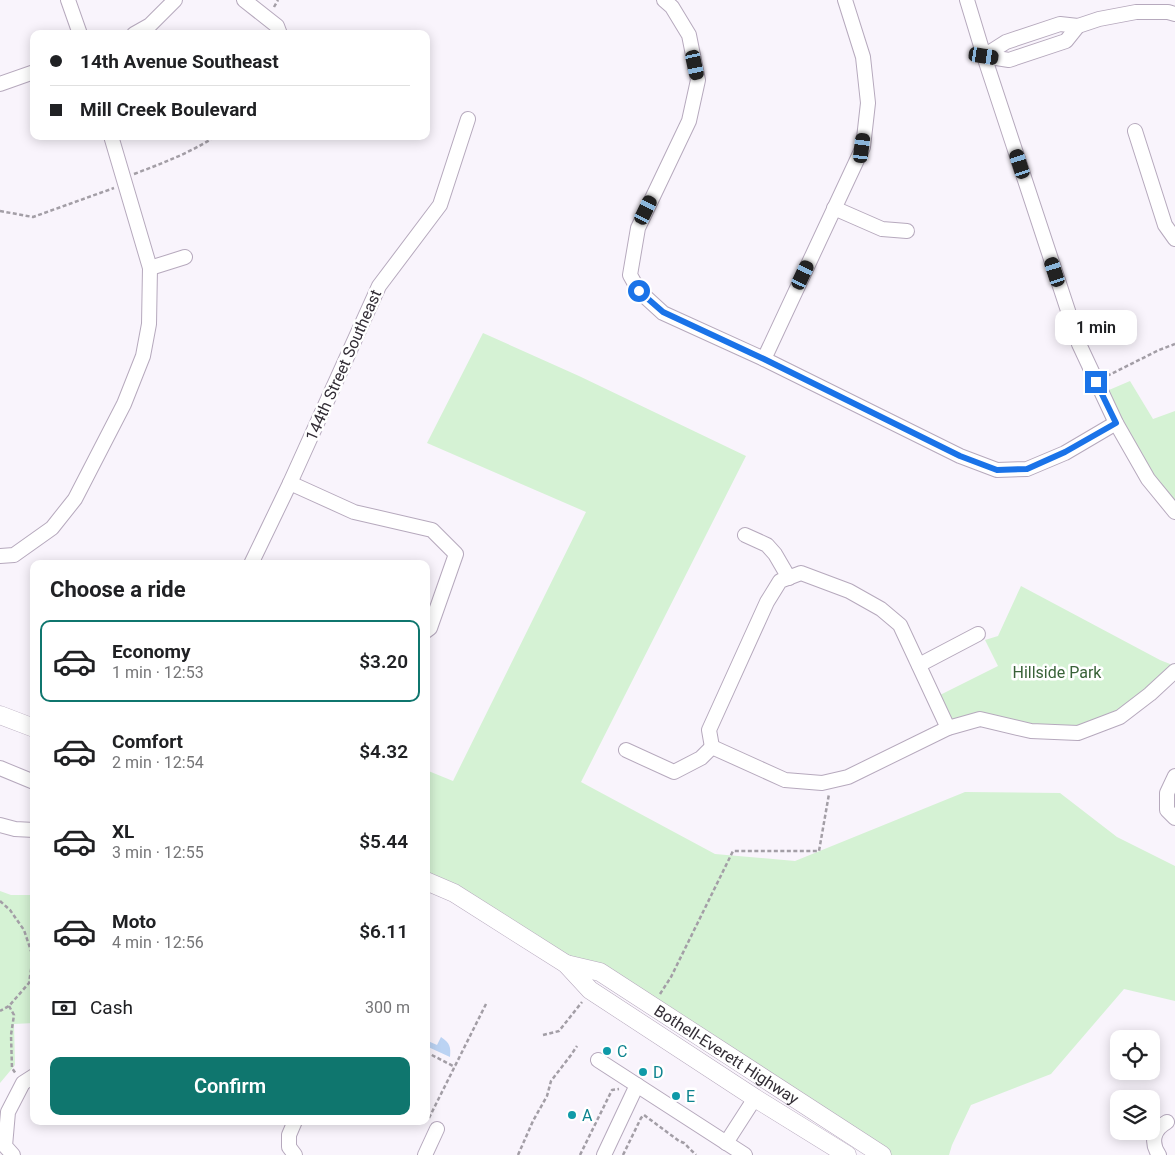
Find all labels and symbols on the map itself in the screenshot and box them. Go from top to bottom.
car [968,46,999,66]
car [684,49,705,81]
car [852,132,871,164]
car [1008,147,1031,181]
car [632,193,659,227]
car [1043,255,1066,289]
car [789,258,816,292]
route start [628,280,650,302]
street label: 144th Street Southeast [302,287,385,444]
callout: 1 min [1055,310,1137,344]
route end [1085,371,1107,393]
park label: Hillside Park [1013,663,1102,682]
street label: Bothell-Everett Highway [651,1000,803,1108]
place label: C [617,1042,627,1061]
marker: C [601,1045,613,1057]
place label: D [653,1063,664,1082]
marker: D [637,1066,649,1078]
place label: E [686,1086,695,1106]
marker: E [670,1090,682,1102]
place label: A [582,1106,593,1125]
marker: A [566,1109,578,1121]

